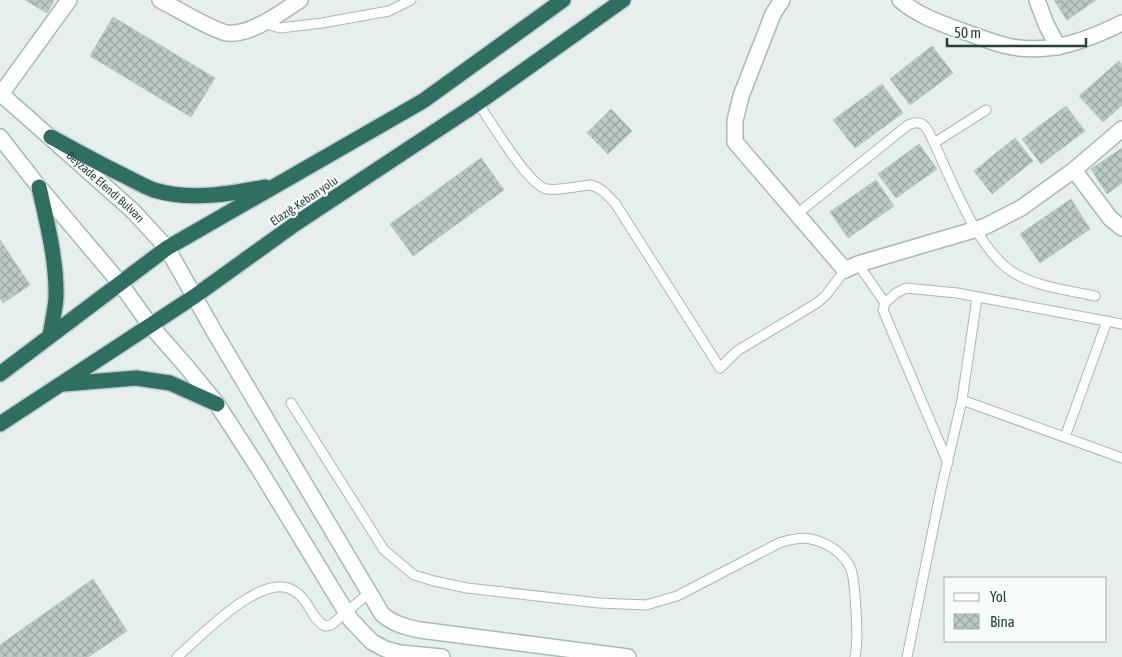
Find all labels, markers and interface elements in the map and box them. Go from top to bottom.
scale bar [947,15,1086,47]
text: 50 m [954,24,981,41]
street label: Beyzade Efendi Bulvarı [63,148,147,225]
street label: Elazığ-Keban yolu [268,173,341,229]
legend [944,577,1107,642]
text: Yol [990,588,1007,605]
text: Bina [990,613,1015,630]

